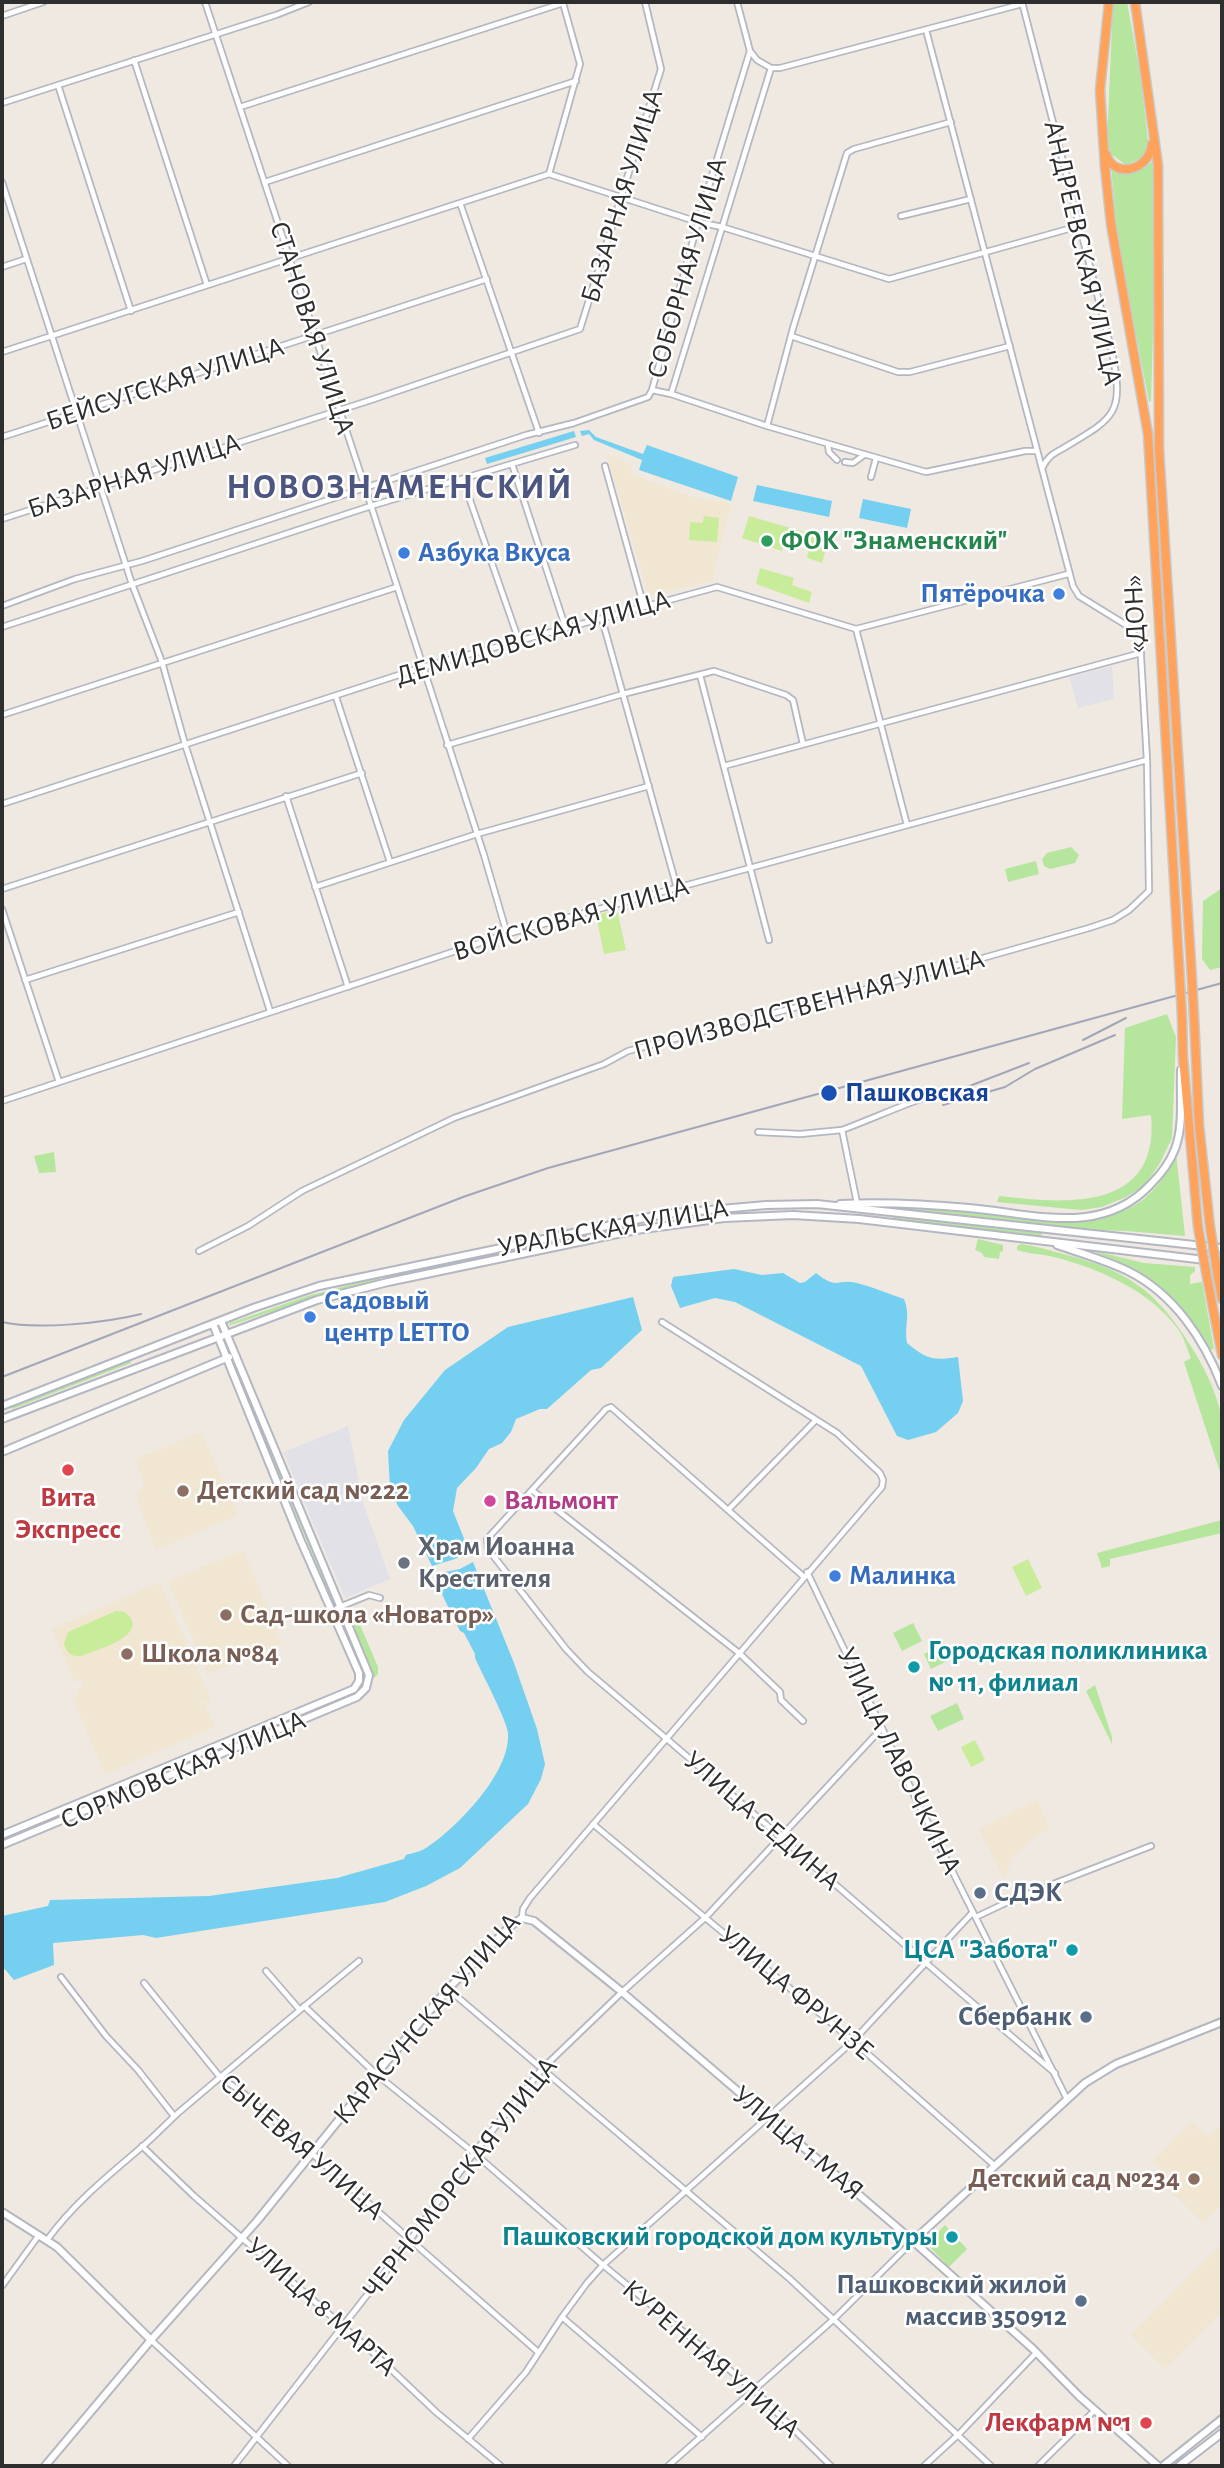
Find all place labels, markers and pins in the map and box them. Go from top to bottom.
place label: ФОК "Знаменский" [781,524,1007,558]
marker: ФОК "Знаменский" [759,533,775,549]
place label: Азбука Вкуса [418,536,571,570]
marker: Азбука Вкуса [396,545,412,561]
place label: Пятёрочка [920,577,1045,611]
marker: Пятёрочка [1051,586,1067,602]
place label: Пашковская [845,1076,989,1110]
marker: Пашковская [819,1083,839,1103]
place label: Садовый центр LETTO [324,1284,470,1350]
marker: Садовый центр LETTO [302,1309,318,1325]
marker: Вита Экспресс [60,1462,76,1478]
place label: Детский сад №222 [197,1474,409,1508]
place label: Вита Экспресс [15,1481,121,1547]
marker: Детский сад №222 [175,1483,191,1499]
place label: Вальмонт [504,1484,618,1518]
marker: Вальмонт [482,1493,498,1509]
place label: Храм Иоанна Крестителя [418,1530,575,1596]
marker: Храм Иоанна Крестителя [396,1555,412,1571]
place label: Малинка [849,1559,956,1593]
marker: Малинка [827,1568,843,1584]
place label: Сад-школа «Новатор» [240,1598,494,1632]
marker: Сад-школа «Новатор» [218,1607,234,1623]
place label: Городская поликлиника № 11, филиал [928,1634,1208,1700]
place label: Школа №84 [141,1637,279,1671]
marker: Школа №84 [119,1646,135,1662]
marker: Городская поликлиника № 11, филиал [906,1659,922,1675]
place label: СДЭК [994,1876,1062,1910]
marker: СДЭК [972,1885,988,1901]
place label: ЦСА "Забота" [903,1933,1058,1967]
marker: ЦСА "Забота" [1064,1942,1080,1958]
place label: Сбербанк [958,2000,1072,2034]
marker: Сбербанк [1078,2009,1094,2025]
place label: Детский сад №234 [968,2162,1180,2196]
marker: Детский сад №234 [1186,2171,1202,2187]
place label: Пашковский городской дом культуры [502,2220,938,2254]
marker: Пашковский городской дом культуры [944,2229,960,2245]
place label: Пашковский жилой массив 350912 [836,2268,1067,2334]
marker: Пашковский жилой массив 350912 [1073,2293,1089,2309]
place label: Лекфарм №1 [985,2406,1132,2440]
marker: Лекфарм №1 [1138,2415,1154,2431]

